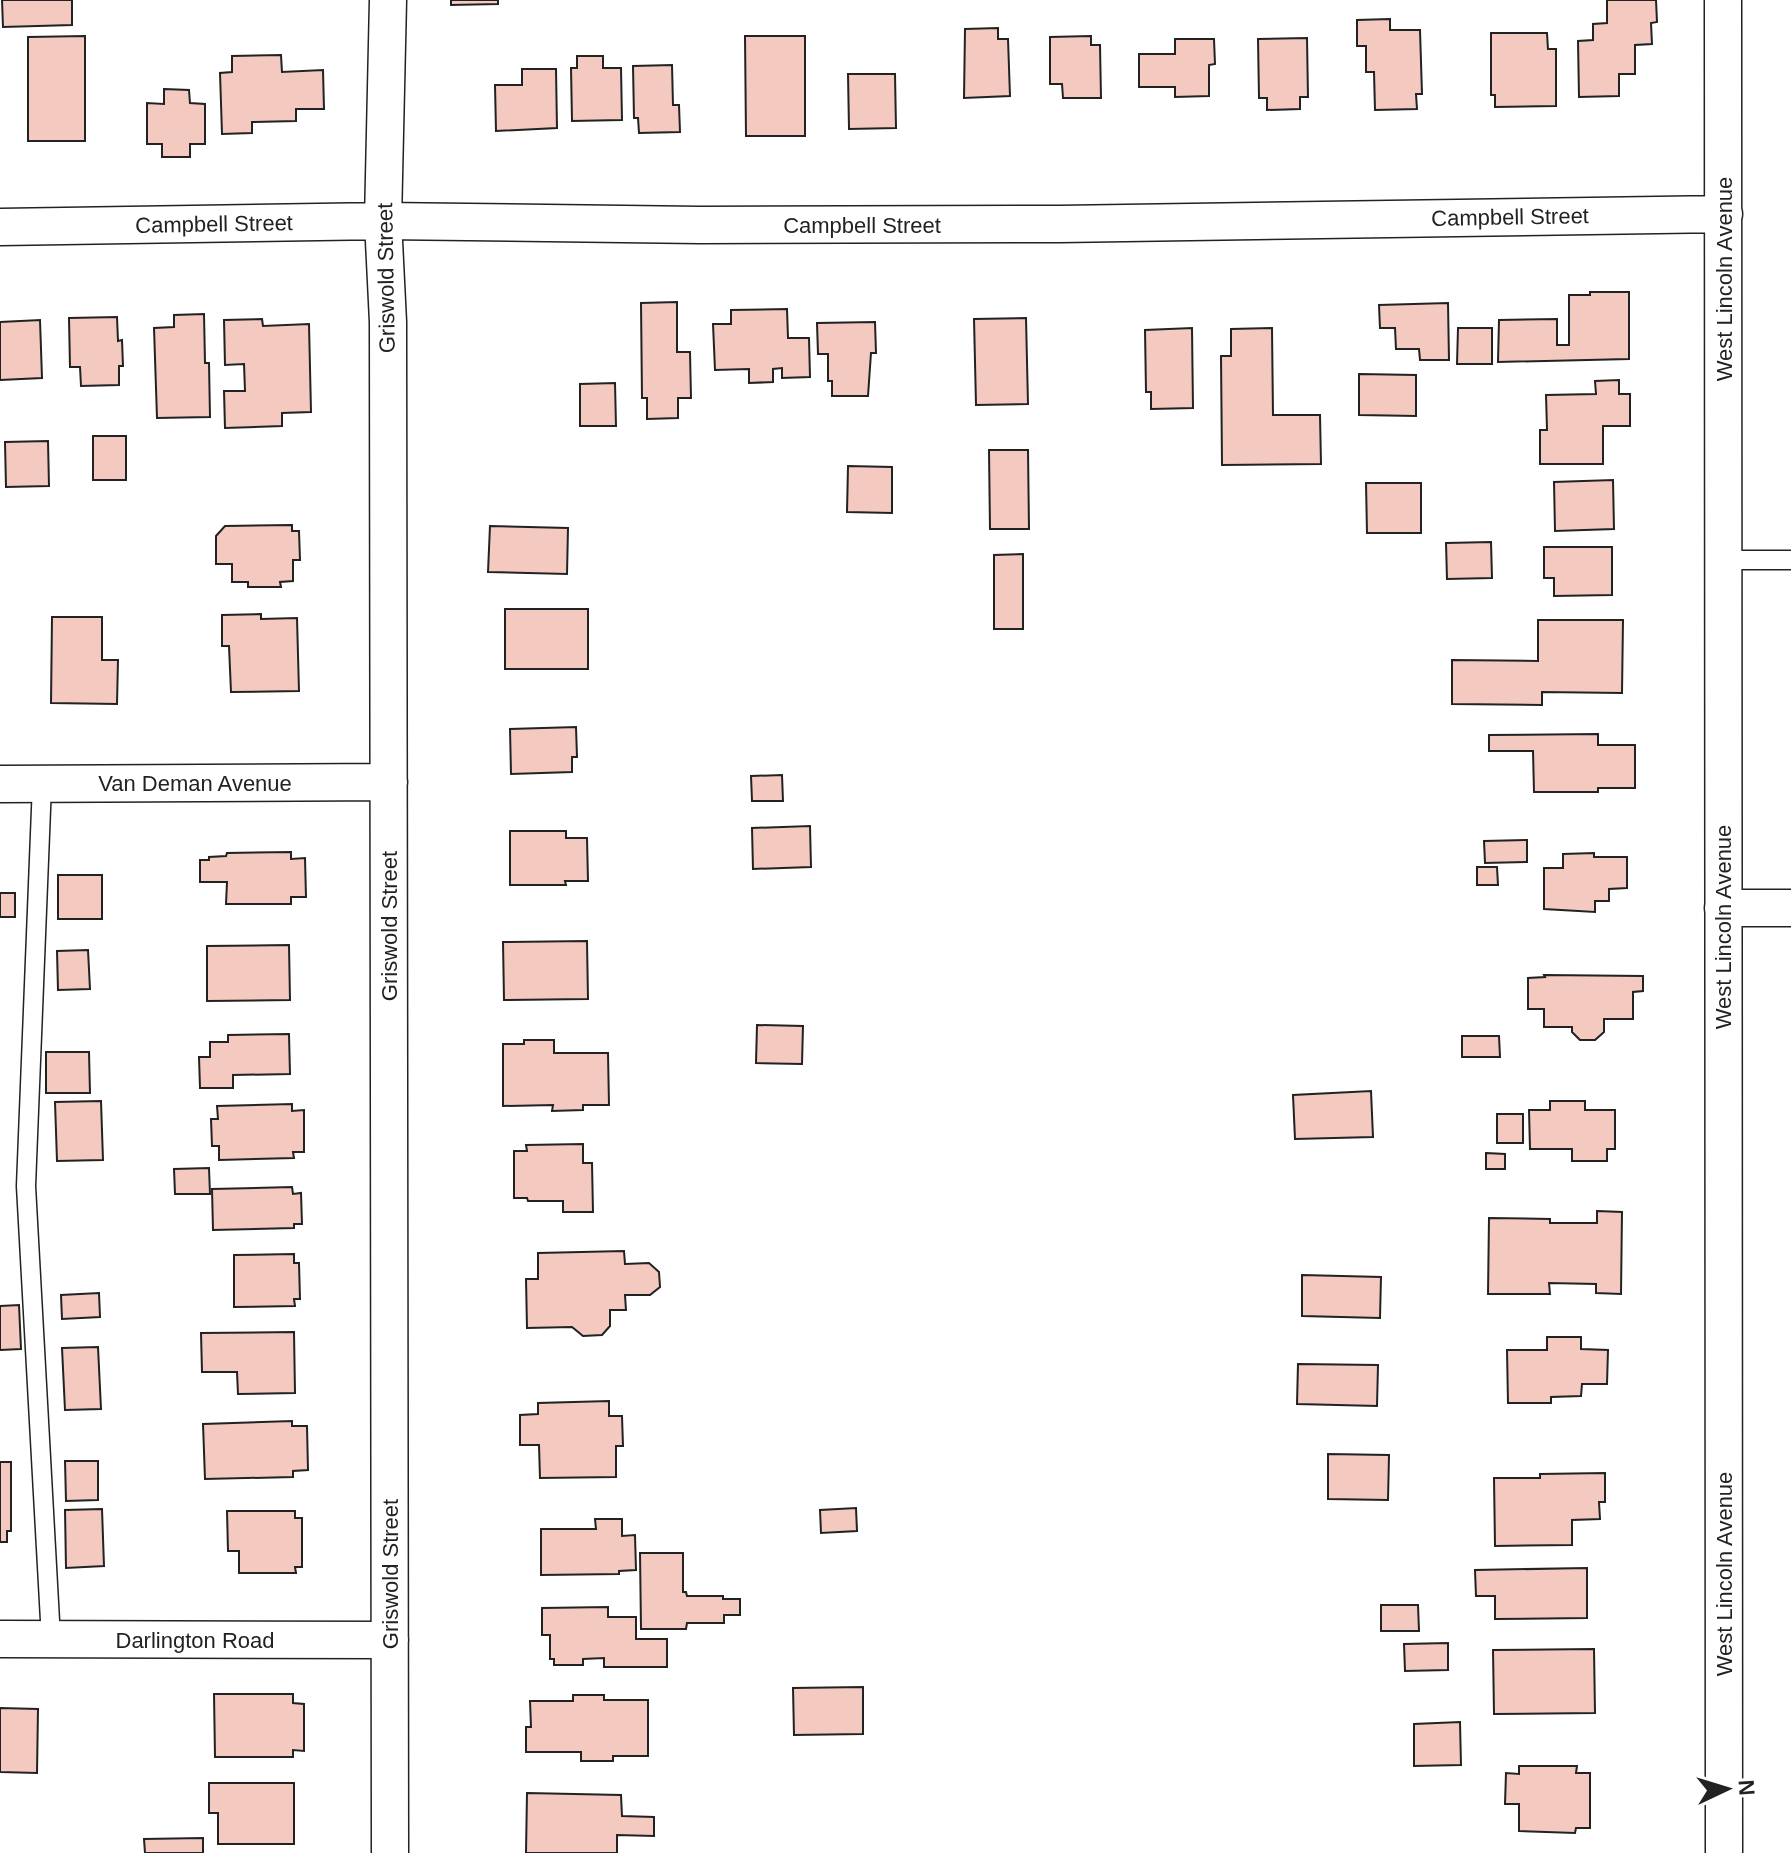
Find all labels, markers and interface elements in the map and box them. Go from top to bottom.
street label: West Lincoln Avenue [1712,177,1737,381]
street label: Griswold Street [372,203,400,353]
street label: Campbell Street [1431,203,1589,231]
street label: Campbell Street [135,210,293,238]
street label: Campbell Street [783,213,941,238]
street label: Van Deman Avenue [98,771,292,796]
street label: West Lincoln Avenue [1711,825,1736,1029]
street label: Griswold Street [377,851,402,1001]
street label: West Lincoln Avenue [1712,1472,1737,1676]
street label: Griswold Street [378,1499,403,1649]
street label: Darlington Road [116,1628,274,1653]
north arrow [1687,1749,1767,1829]
text: N [1733,1779,1759,1796]

